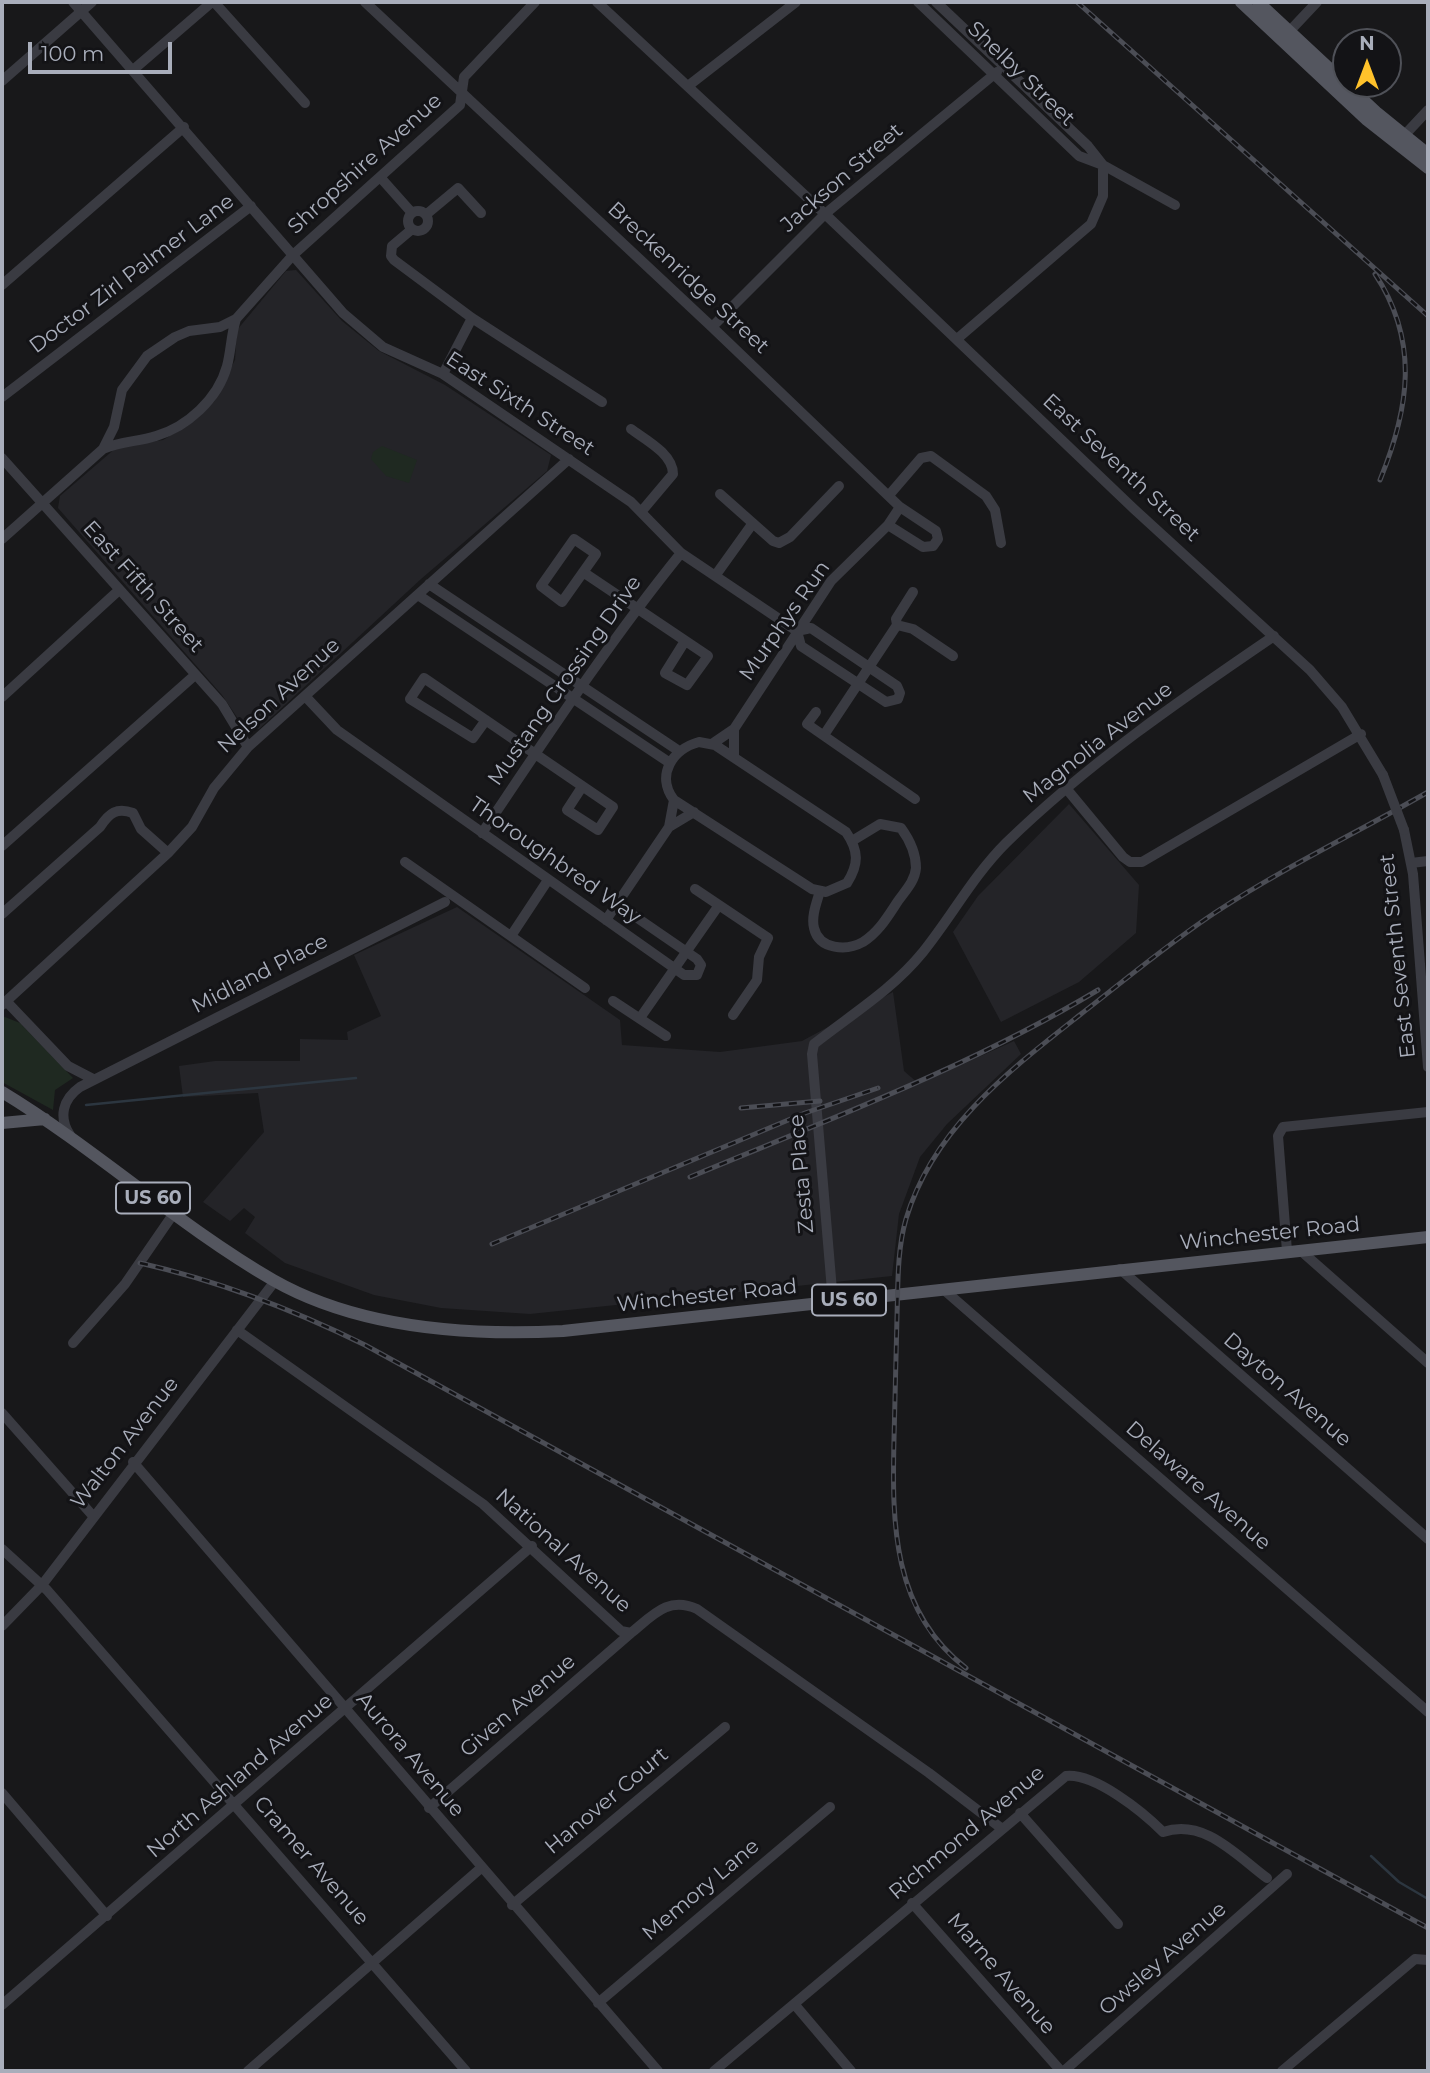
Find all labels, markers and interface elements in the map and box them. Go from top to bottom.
street label: Shelby Street [962,16,1080,132]
scale bar [32,28,175,72]
north arrow [1332,28,1402,98]
text: N [1359,32,1375,55]
text: 100 m [41,41,104,66]
street label: Shropshire Avenue [283,88,447,240]
street label: Jackson Street [776,118,908,238]
street label: Doctor Zirl Palmer Lane [25,189,239,359]
street label: Breckenridge Street [602,197,774,359]
street label: East Sixth Street [441,347,599,461]
street label: East Seventh Street [1037,389,1205,547]
street label: East Fifth Street [77,516,209,658]
street label: Murphys Run [734,556,836,686]
street label: Mustang Crossing Drive [483,571,647,791]
street label: Nelson Avenue [213,633,345,759]
street label: Magnolia Avenue [1018,677,1178,809]
street label: Thoroughbred Way [464,792,646,930]
street label: East Seventh Street [1375,852,1421,1060]
street label: Midland Place [188,929,332,1019]
street label: Zesta Place [784,1113,820,1235]
road number: US 60 [116,1182,190,1214]
street label: Winchester Road [1179,1212,1361,1256]
street label: Winchester Road [616,1274,798,1318]
road number: US 60 [812,1284,886,1316]
street label: Dayton Avenue [1218,1328,1356,1452]
street label: Walton Avenue [66,1372,184,1514]
street label: Delaware Avenue [1120,1416,1276,1556]
street label: National Avenue [490,1483,636,1619]
street label: Given Avenue [455,1649,581,1763]
street label: North Ashland Avenue [142,1688,338,1864]
street label: Aurora Avenue [351,1688,469,1822]
street label: Hanover Court [540,1742,674,1860]
street label: Richmond Avenue [884,1761,1050,1905]
street label: Cramer Avenue [248,1791,374,1931]
street label: Memory Lane [637,1834,765,1946]
street label: Owsley Avenue [1094,1897,1232,2021]
street label: Marne Avenue [942,1908,1060,2040]

